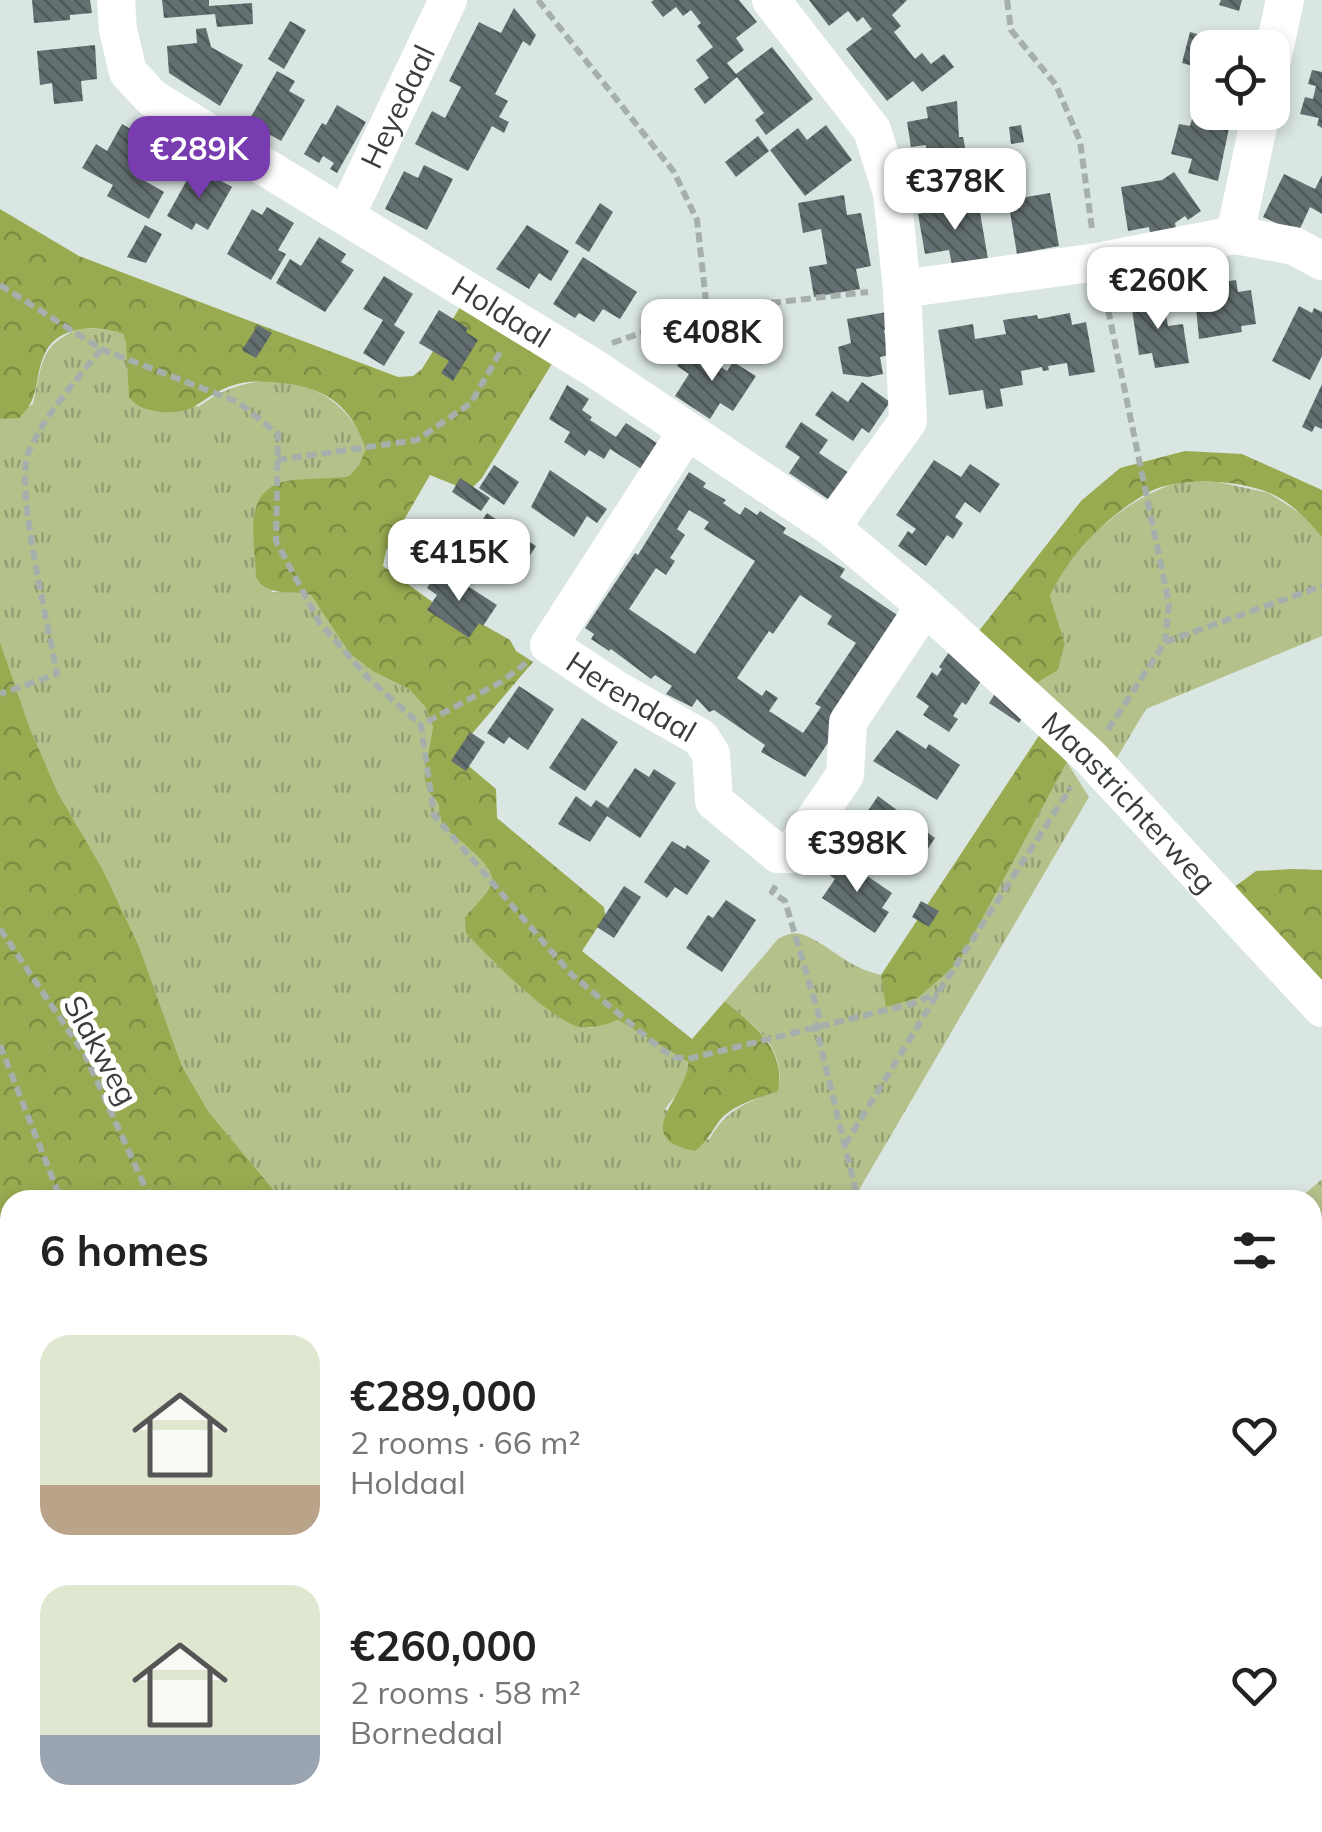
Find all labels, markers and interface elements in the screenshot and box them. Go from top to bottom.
map controls [1190,30,1290,130]
button: locate [1190,30,1290,130]
street label: Heyedaal [352,39,443,174]
pin: €289K [129,116,269,201]
text: €289K [150,128,248,168]
pin: €378K [885,148,1025,233]
text: €378K [906,160,1004,200]
pin: €260K [1088,247,1228,332]
text: €260K [1109,259,1207,299]
street label: Holdaal [445,267,558,356]
pin: €408K [642,299,782,384]
text: €408K [663,311,761,351]
pin: €415K [389,519,529,604]
text: €415K [410,531,508,571]
street label: Herendaal [559,643,703,750]
street label: Maastrichterweg [1034,703,1225,900]
pin: €398K [787,810,927,895]
text: €398K [808,822,906,862]
street label: Slakweg [56,989,146,1111]
icon: filters [1227,1223,1282,1278]
text: 6 homes [40,1224,209,1277]
text: €289,000 [350,1369,537,1422]
icon: home [120,1375,240,1495]
icon: heart [1227,1408,1282,1463]
text: 2 rooms · 66 m² [350,1422,581,1462]
text: Holdaal [350,1462,466,1502]
text: €260,000 [350,1619,537,1672]
icon: home [120,1625,240,1745]
icon: heart [1227,1658,1282,1713]
text: 2 rooms · 58 m² [350,1672,581,1712]
text: Bornedaal [350,1712,503,1752]

